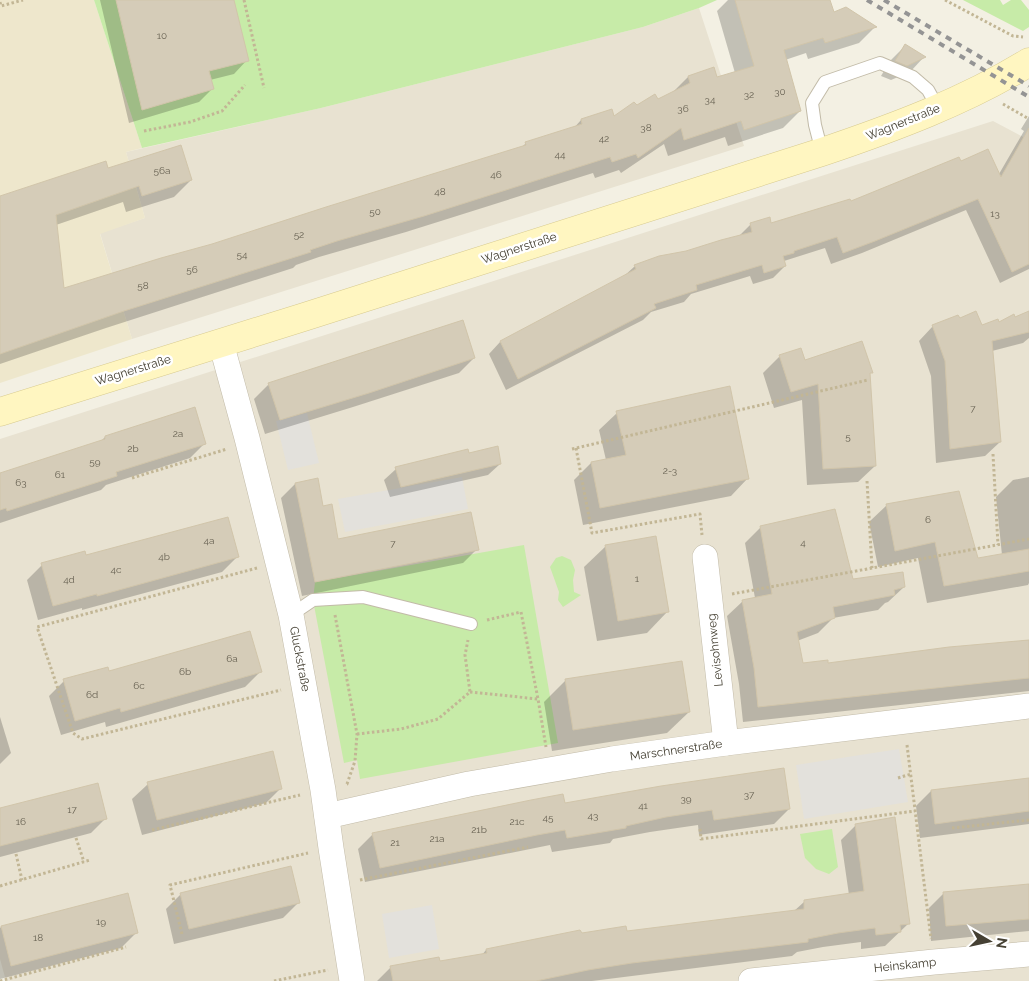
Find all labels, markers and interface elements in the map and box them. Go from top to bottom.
house number: 10 [157,30,167,41]
house number: 30 [774,86,786,97]
house number: 32 [744,89,754,100]
house number: 34 [705,94,716,105]
street label: Wagnerstraße [864,101,942,143]
house number: 36 [677,103,689,114]
house number: 38 [640,122,652,133]
house number: 42 [599,133,609,144]
house number: 44 [555,149,566,160]
house number: 56a [154,165,170,176]
house number: 46 [490,169,502,180]
house number: 48 [434,186,446,197]
house number: 50 [369,206,381,217]
house number: 13 [990,208,1000,219]
house number: 52 [294,229,304,240]
street label: Wagnerstraße [480,229,558,267]
house number: 54 [237,249,248,260]
house number: 56 [186,264,198,275]
house number: 58 [137,280,149,291]
street label: Wagnerstraße [94,352,172,388]
house number: 7 [970,403,976,414]
house number: 2a [173,428,183,439]
house number: 5 [845,431,851,442]
house number: 2b [127,443,139,454]
house number: 59 [89,456,101,467]
house number: 2-3 [663,465,677,476]
house number: 61 [55,469,66,480]
house number: 63 [15,477,27,488]
house number: 6 [925,514,931,525]
house number: 4a [204,535,214,546]
house number: 4 [800,537,806,548]
house number: 7 [390,538,396,549]
house number: 4b [158,551,170,562]
house number: 4c [111,564,122,575]
house number: 1 [635,573,640,584]
house number: 4d [63,574,75,585]
street label: Levisohnweg [704,613,726,687]
street label: Gluckstraße [287,625,313,693]
house number: 6a [226,653,238,664]
house number: 6b [179,666,191,677]
house number: 6c [133,680,145,691]
house number: 6d [86,689,98,700]
street label: Marschnerstraße [629,737,723,763]
house number: 37 [744,789,755,800]
house number: 39 [680,793,692,804]
house number: 41 [638,800,649,811]
house number: 17 [67,804,77,815]
house number: 43 [588,810,598,821]
house number: 45 [543,812,554,823]
house number: 16 [16,816,26,827]
house number: 21c [510,816,525,827]
house number: 21b [471,824,487,835]
house number: 21a [430,833,444,844]
house number: 21 [390,837,400,848]
house number: 19 [96,916,106,927]
north arrow [964,916,1014,966]
house number: 18 [33,932,43,943]
text: N [993,937,1011,950]
street label: Heinskamp [873,955,937,975]

